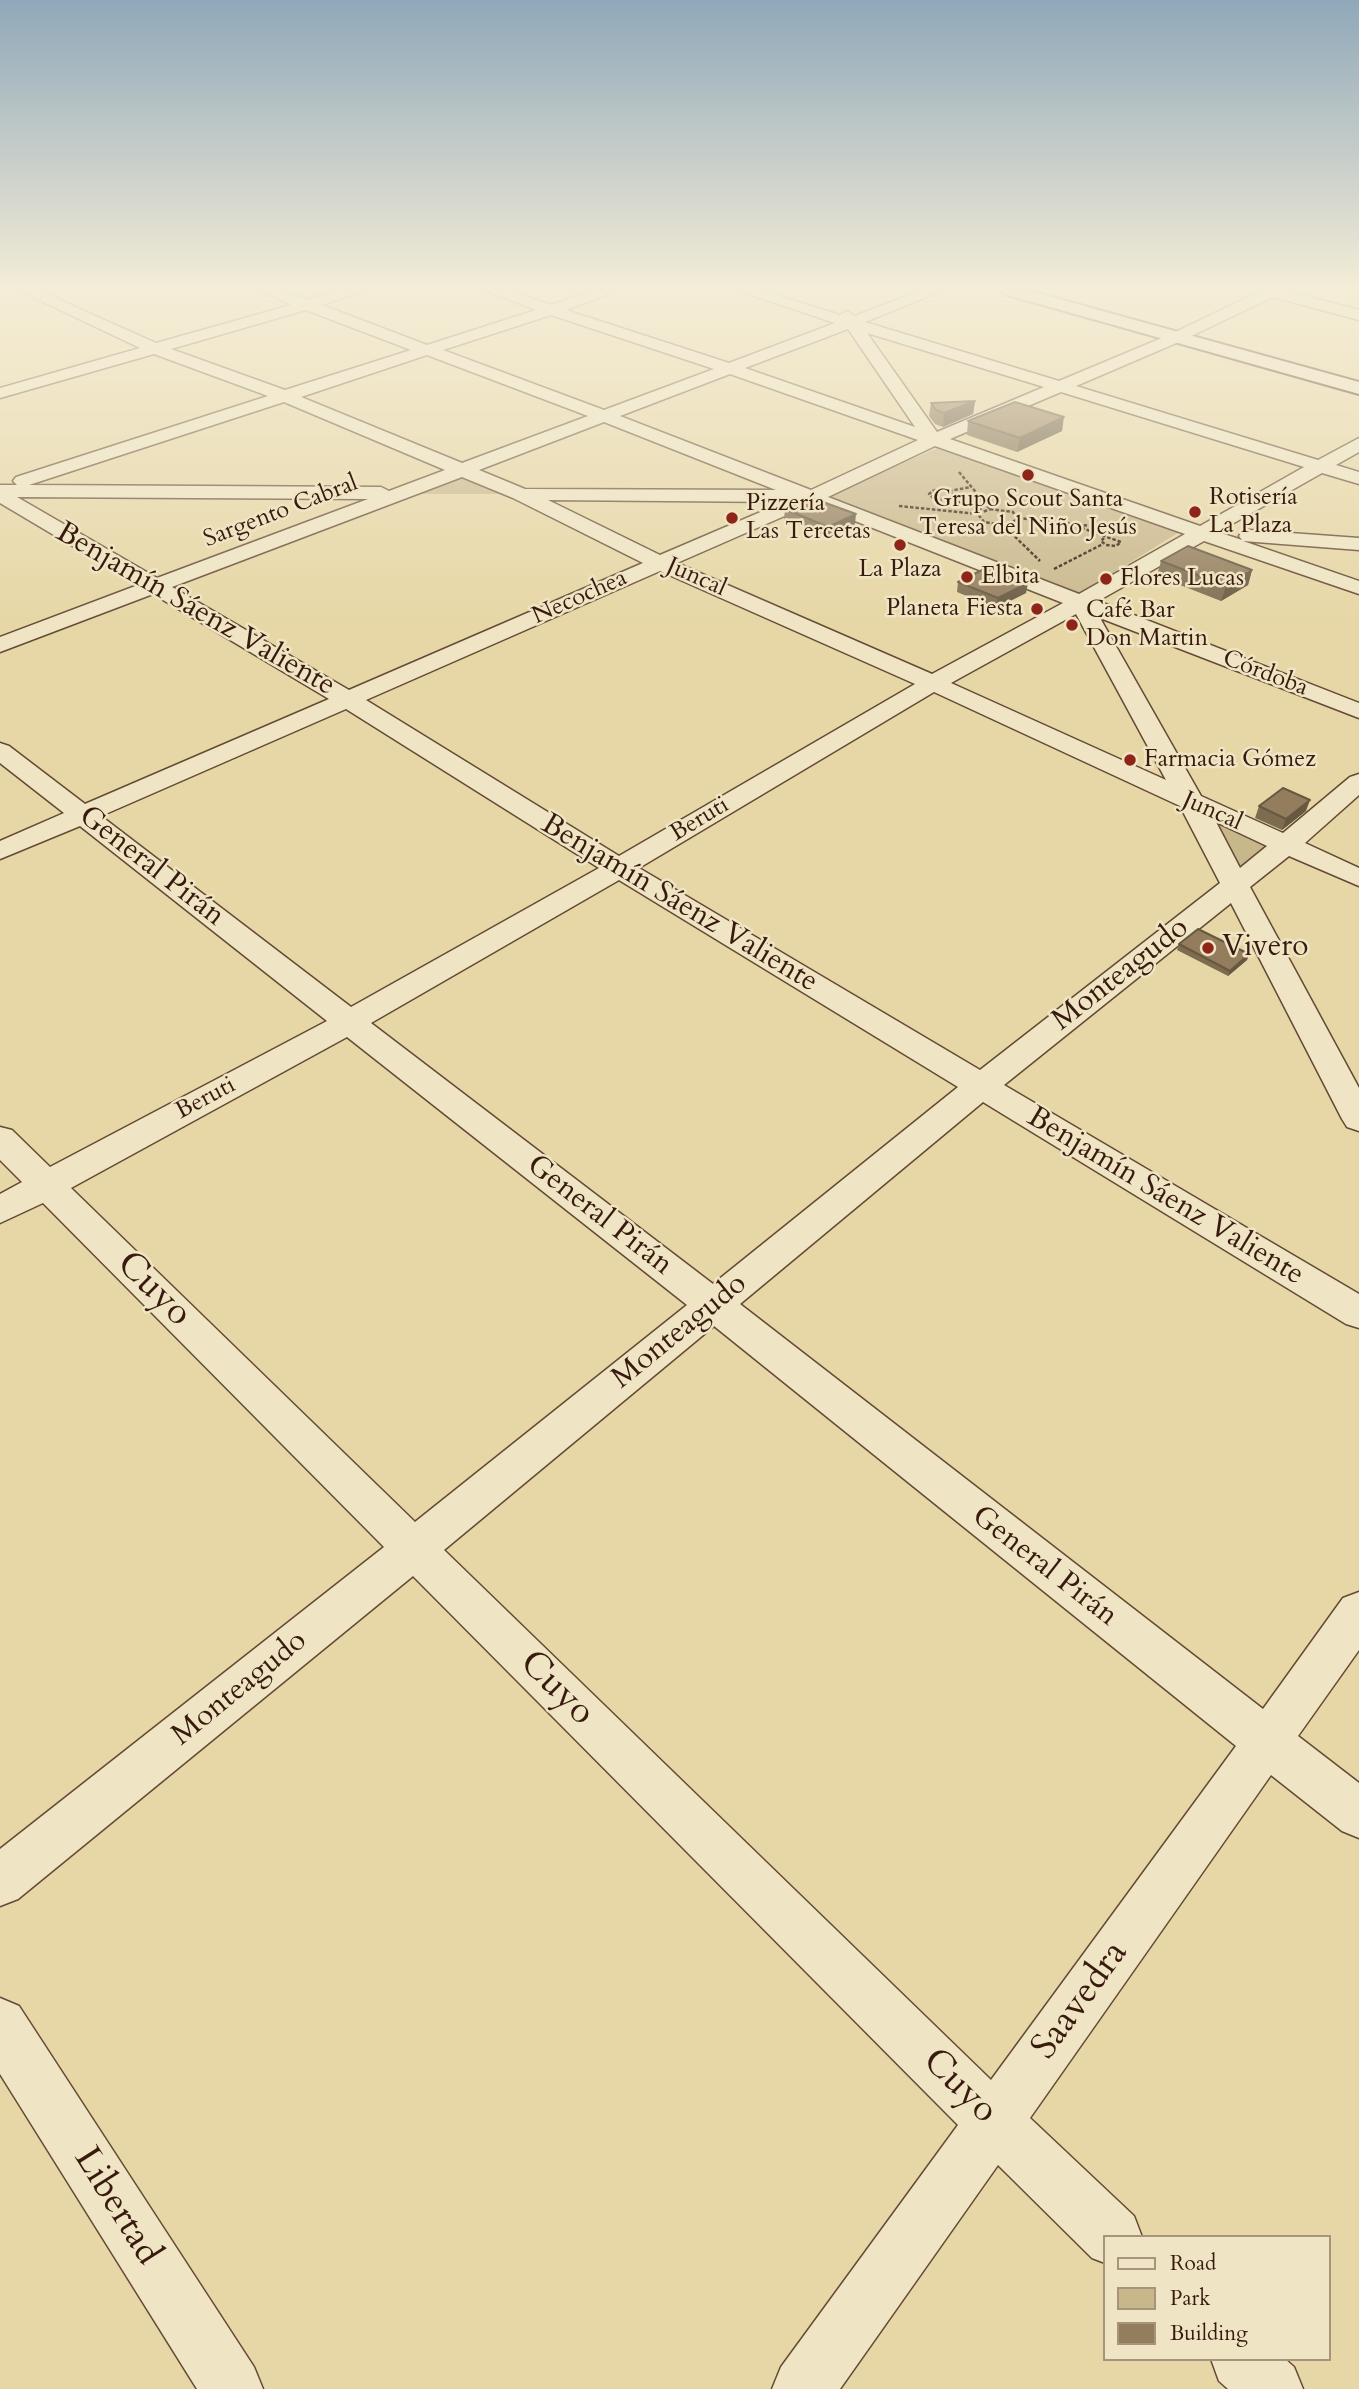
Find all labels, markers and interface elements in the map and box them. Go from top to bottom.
marker: Grupo Scout Santa Teresa del Niño Jesús [1020,467,1036,483]
street label: Sargento Cabral [200,469,362,555]
place label: Rotisería La Plaza [1209,484,1298,540]
place label: Grupo Scout Santa Teresa del Niño Jesús [919,486,1137,542]
place label: Pizzería Las Tercetas [746,490,870,546]
marker: Rotisería La Plaza [1187,504,1203,520]
marker: Pizzería Las Tercetas [724,510,740,526]
street label: Benjamín Sáenz Valiente [49,515,341,705]
marker: La Plaza [892,537,908,553]
street label: Juncal [662,552,730,604]
place label: La Plaza [858,556,942,584]
place label: Elbita [981,563,1040,591]
street label: Necochea [528,564,632,632]
place label: Flores Lucas [1120,565,1244,593]
marker: Elbita [959,569,975,585]
marker: Flores Lucas [1098,571,1114,587]
place label: Planeta Fiesta [886,595,1023,623]
place label: Café Bar Don Martin [1086,597,1208,653]
marker: Planeta Fiesta [1029,601,1045,617]
marker: Café Bar Don Martin [1064,617,1080,633]
street label: Córdoba [1218,645,1312,703]
place label: Farmacia Gómez [1144,746,1316,774]
marker: Farmacia Gómez [1122,752,1138,768]
street label: Juncal [1178,786,1246,838]
street label: Beruti [665,791,735,849]
street label: General Pirán [71,799,231,935]
street label: Benjamín Sáenz Valiente [534,807,824,1001]
street label: Monteagudo [1046,911,1196,1039]
place label: Vivero [1222,930,1308,966]
marker: Vivero [1200,940,1216,956]
street label: Beruti [171,1071,241,1127]
street label: Benjamín Sáenz Valiente [1020,1100,1310,1294]
street label: General Pirán [519,1148,679,1284]
street label: Cuyo [106,1243,200,1337]
street label: Monteagudo [605,1267,755,1397]
street label: General Pirán [964,1499,1124,1635]
street label: Monteagudo [165,1624,315,1754]
street label: Cuyo [509,1642,603,1736]
street label: Saavedra [1023,1933,1139,2069]
street label: Cuyo [912,2040,1006,2134]
street label: Libertad [63,2140,169,2274]
legend [1104,2235,1331,2361]
text: Road [1170,2249,1216,2278]
text: Park [1170,2284,1210,2313]
text: Building [1170,2319,1248,2348]

